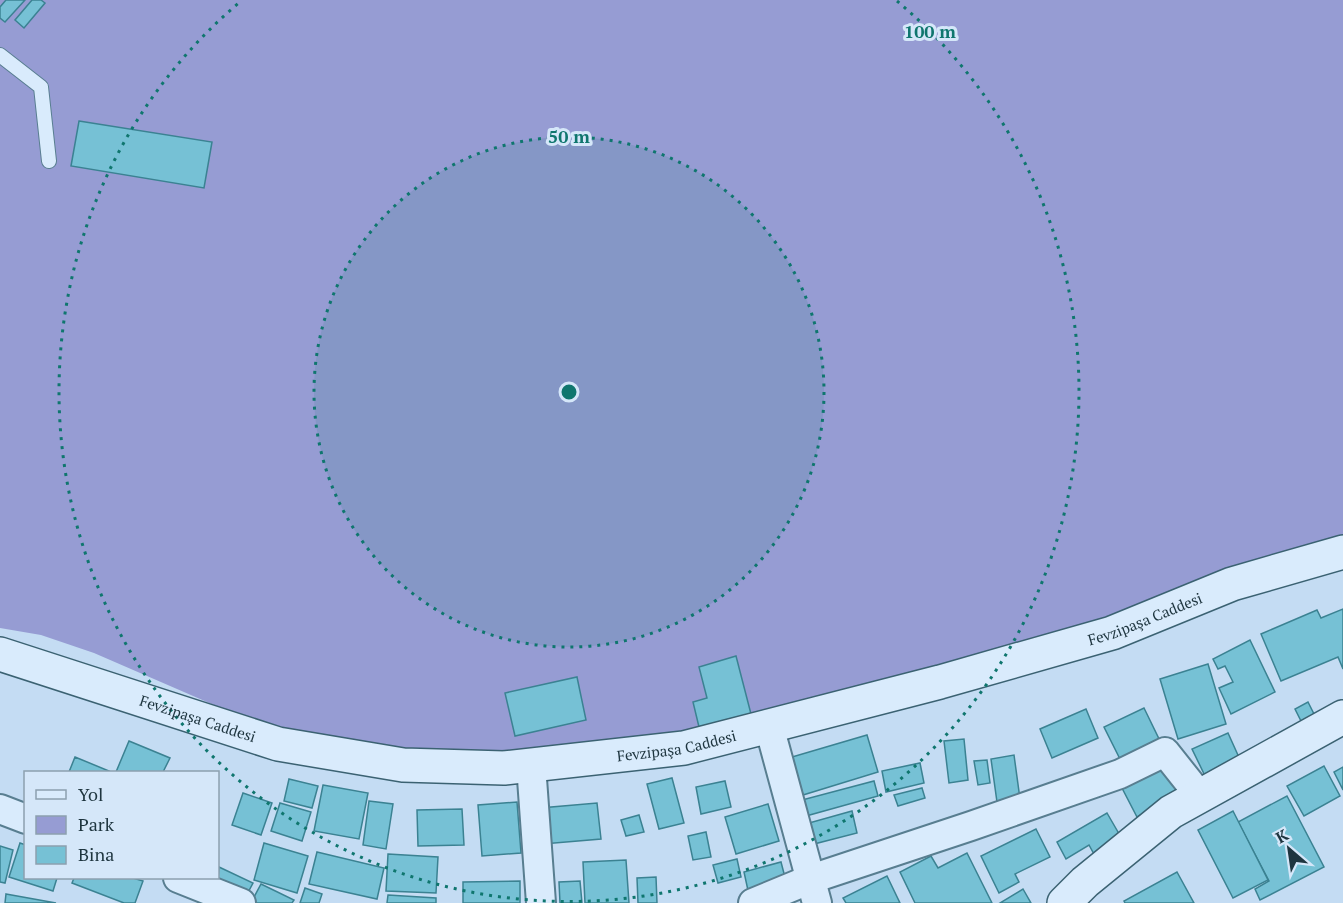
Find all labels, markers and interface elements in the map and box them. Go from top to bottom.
text: 100 m [904,19,956,43]
text: 50 m [548,124,590,148]
centre of rings [559,382,579,402]
street label: Fevzipaşa Caddesi [1085,587,1205,649]
street label: Fevzipaşa Caddesi [137,690,259,746]
street label: Fevzipaşa Caddesi [616,725,738,765]
legend [24,771,219,879]
text: Yol [78,782,103,806]
text: Park [78,812,115,836]
north arrow [1259,819,1319,879]
text: K [1271,823,1293,848]
text: Bina [78,842,114,866]

